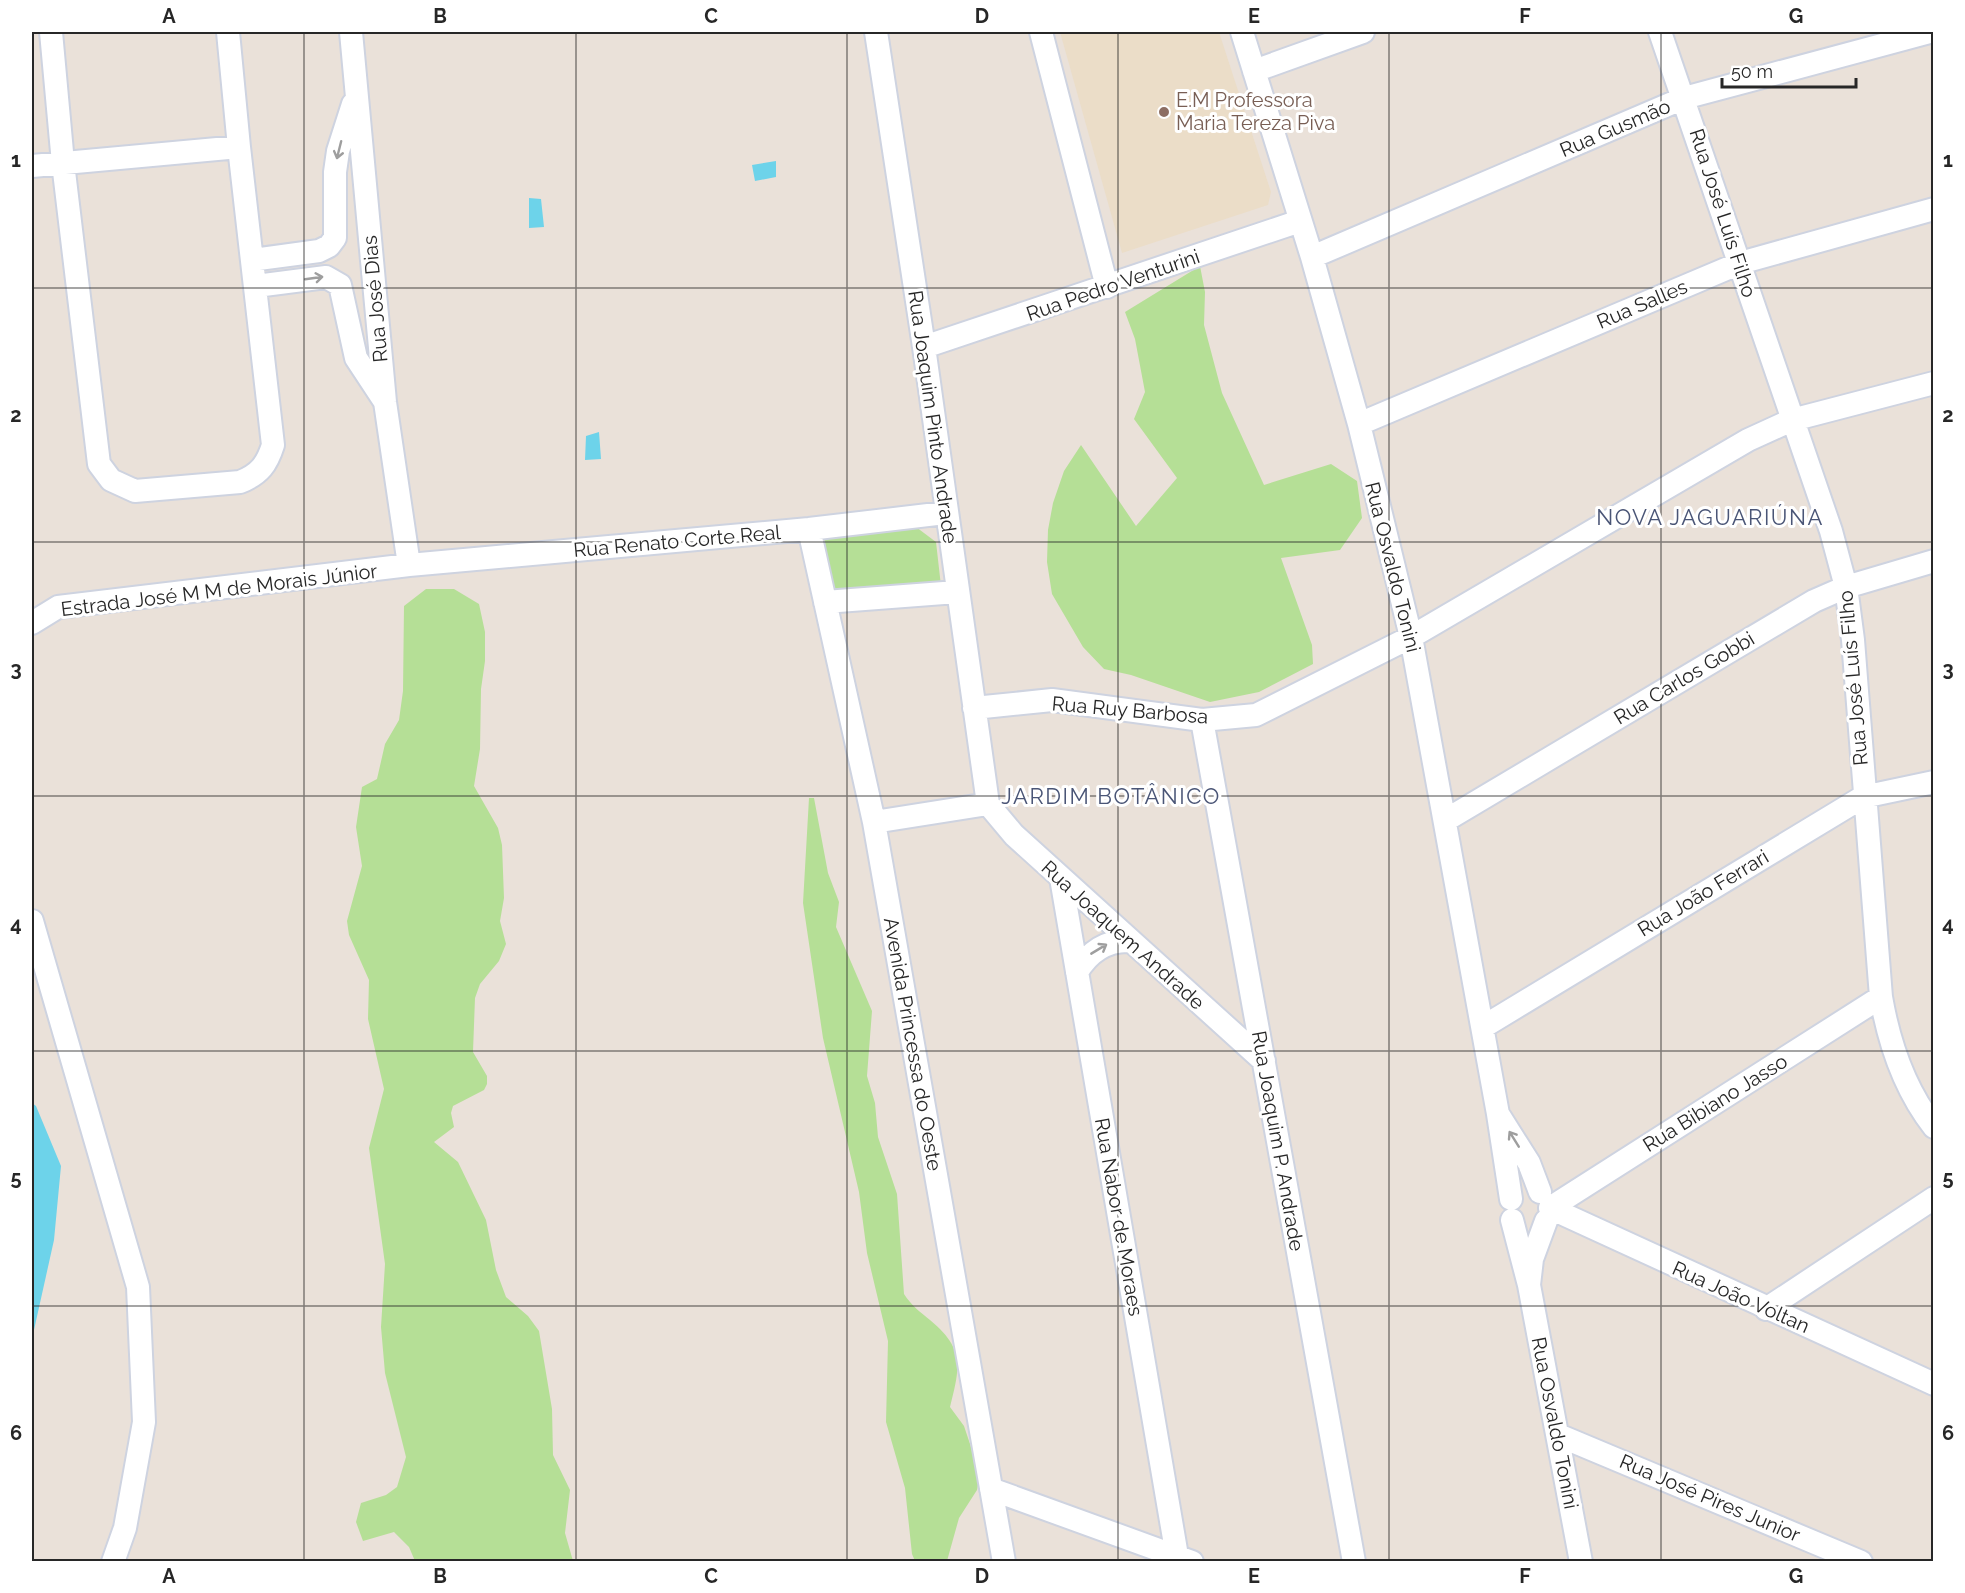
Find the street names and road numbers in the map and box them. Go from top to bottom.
street label: Rua Gusmão [1556,94,1674,162]
street label: Rua José Luís Filho [1684,126,1762,300]
street label: Rua José Dias [357,235,393,363]
street label: Rua Pedro Venturini [1023,244,1203,326]
street label: Rua Salles [1593,274,1691,334]
street label: Rua Joaquim Pinto Andrade [903,289,963,545]
street label: Rua Osvaldo Tonini [1360,479,1426,655]
street label: Rua Renato Corte Real [572,520,782,562]
street label: Estrada José M M de Morais Júnior [59,559,379,621]
street label: Rua José Luís Filho [1833,589,1873,767]
street label: Rua Carlos Gobbi [1609,627,1759,729]
street label: Rua Ruy Barbosa [1051,691,1209,729]
street label: Rua João Ferrari [1633,844,1773,942]
street label: Rua Joaquem Andrade [1037,855,1210,1015]
street label: Avenida Princessa do Oeste [879,915,947,1173]
street label: Rua Joaquim P. Andrade [1247,1029,1309,1253]
street label: Rua Bibiano Jasso [1638,1049,1792,1157]
street label: Rua Nabor de Moraes [1090,1116,1148,1318]
street label: Rua João Voltan [1669,1256,1813,1338]
street label: Rua Osvaldo Tonini [1527,1335,1583,1511]
street label: Rua José Pires Junior [1616,1449,1804,1547]

